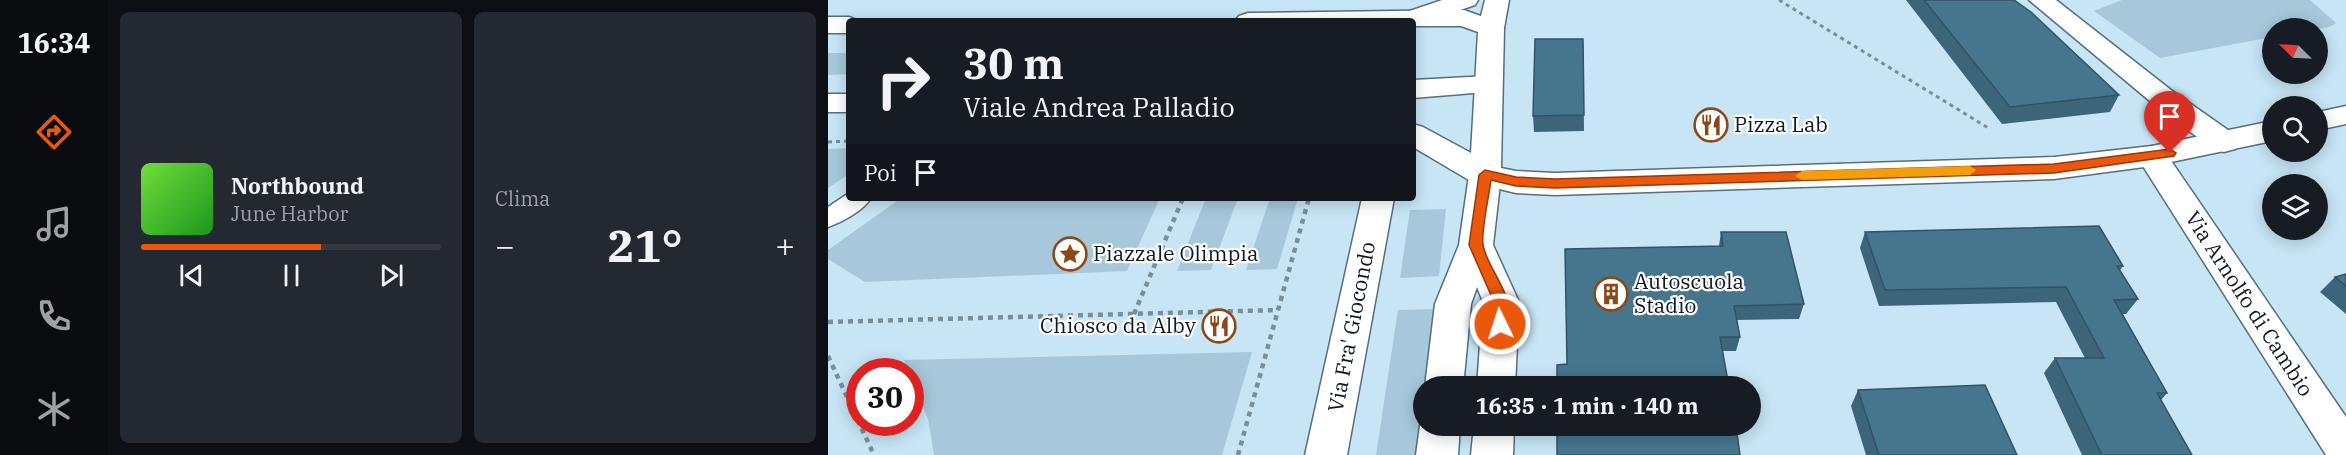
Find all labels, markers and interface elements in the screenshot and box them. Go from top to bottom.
north arrow [2262,18,2328,84]
map controls [2262,18,2328,240]
text: 16:34 [18,25,90,60]
text: 30 m [963,36,1064,91]
icon: right [864,42,942,120]
text: Viale Andrea Palladio [963,89,1235,124]
pin [2144,91,2195,153]
button: search [2262,96,2328,162]
icon: arrive [2153,100,2186,133]
restaurant icon: Pizza Lab [1693,107,1729,143]
place label: Pizza Lab [1734,110,1828,138]
icon: directions [33,111,75,153]
icon: arrive [909,156,942,189]
text: Poi [864,158,897,187]
text: Northbound [231,171,364,200]
button: layers [2262,174,2328,240]
text: Clima [495,185,550,212]
text: June Harbor [231,200,348,227]
icon: music [33,203,75,245]
street label: Via Arnolfo di Cambio [2179,205,2320,402]
text: 21° [607,216,683,274]
text: − [495,224,515,267]
text: + [775,224,795,267]
place icon: Piazzale Olimpia [1052,236,1088,272]
place label: Piazzale Olimpia [1093,239,1258,267]
street label: Via Fra' Giocondo [1321,239,1381,414]
icon: previous [175,259,208,292]
icon: pause [275,259,308,292]
icon: next [375,259,408,292]
place label: Autoscuola Stadio [1634,267,1744,319]
building icon: Autoscuola Stadio [1593,276,1629,312]
position arrow [1468,292,1532,356]
icon: phone [33,295,75,337]
restaurant icon: Chiosco da Alby [1201,308,1237,344]
place label: Chiosco da Alby [1040,311,1197,339]
speed limit sign: 30 [846,358,924,436]
icon: climate [33,388,75,430]
text: 16:35 · 1 min · 140 m [1475,391,1699,420]

